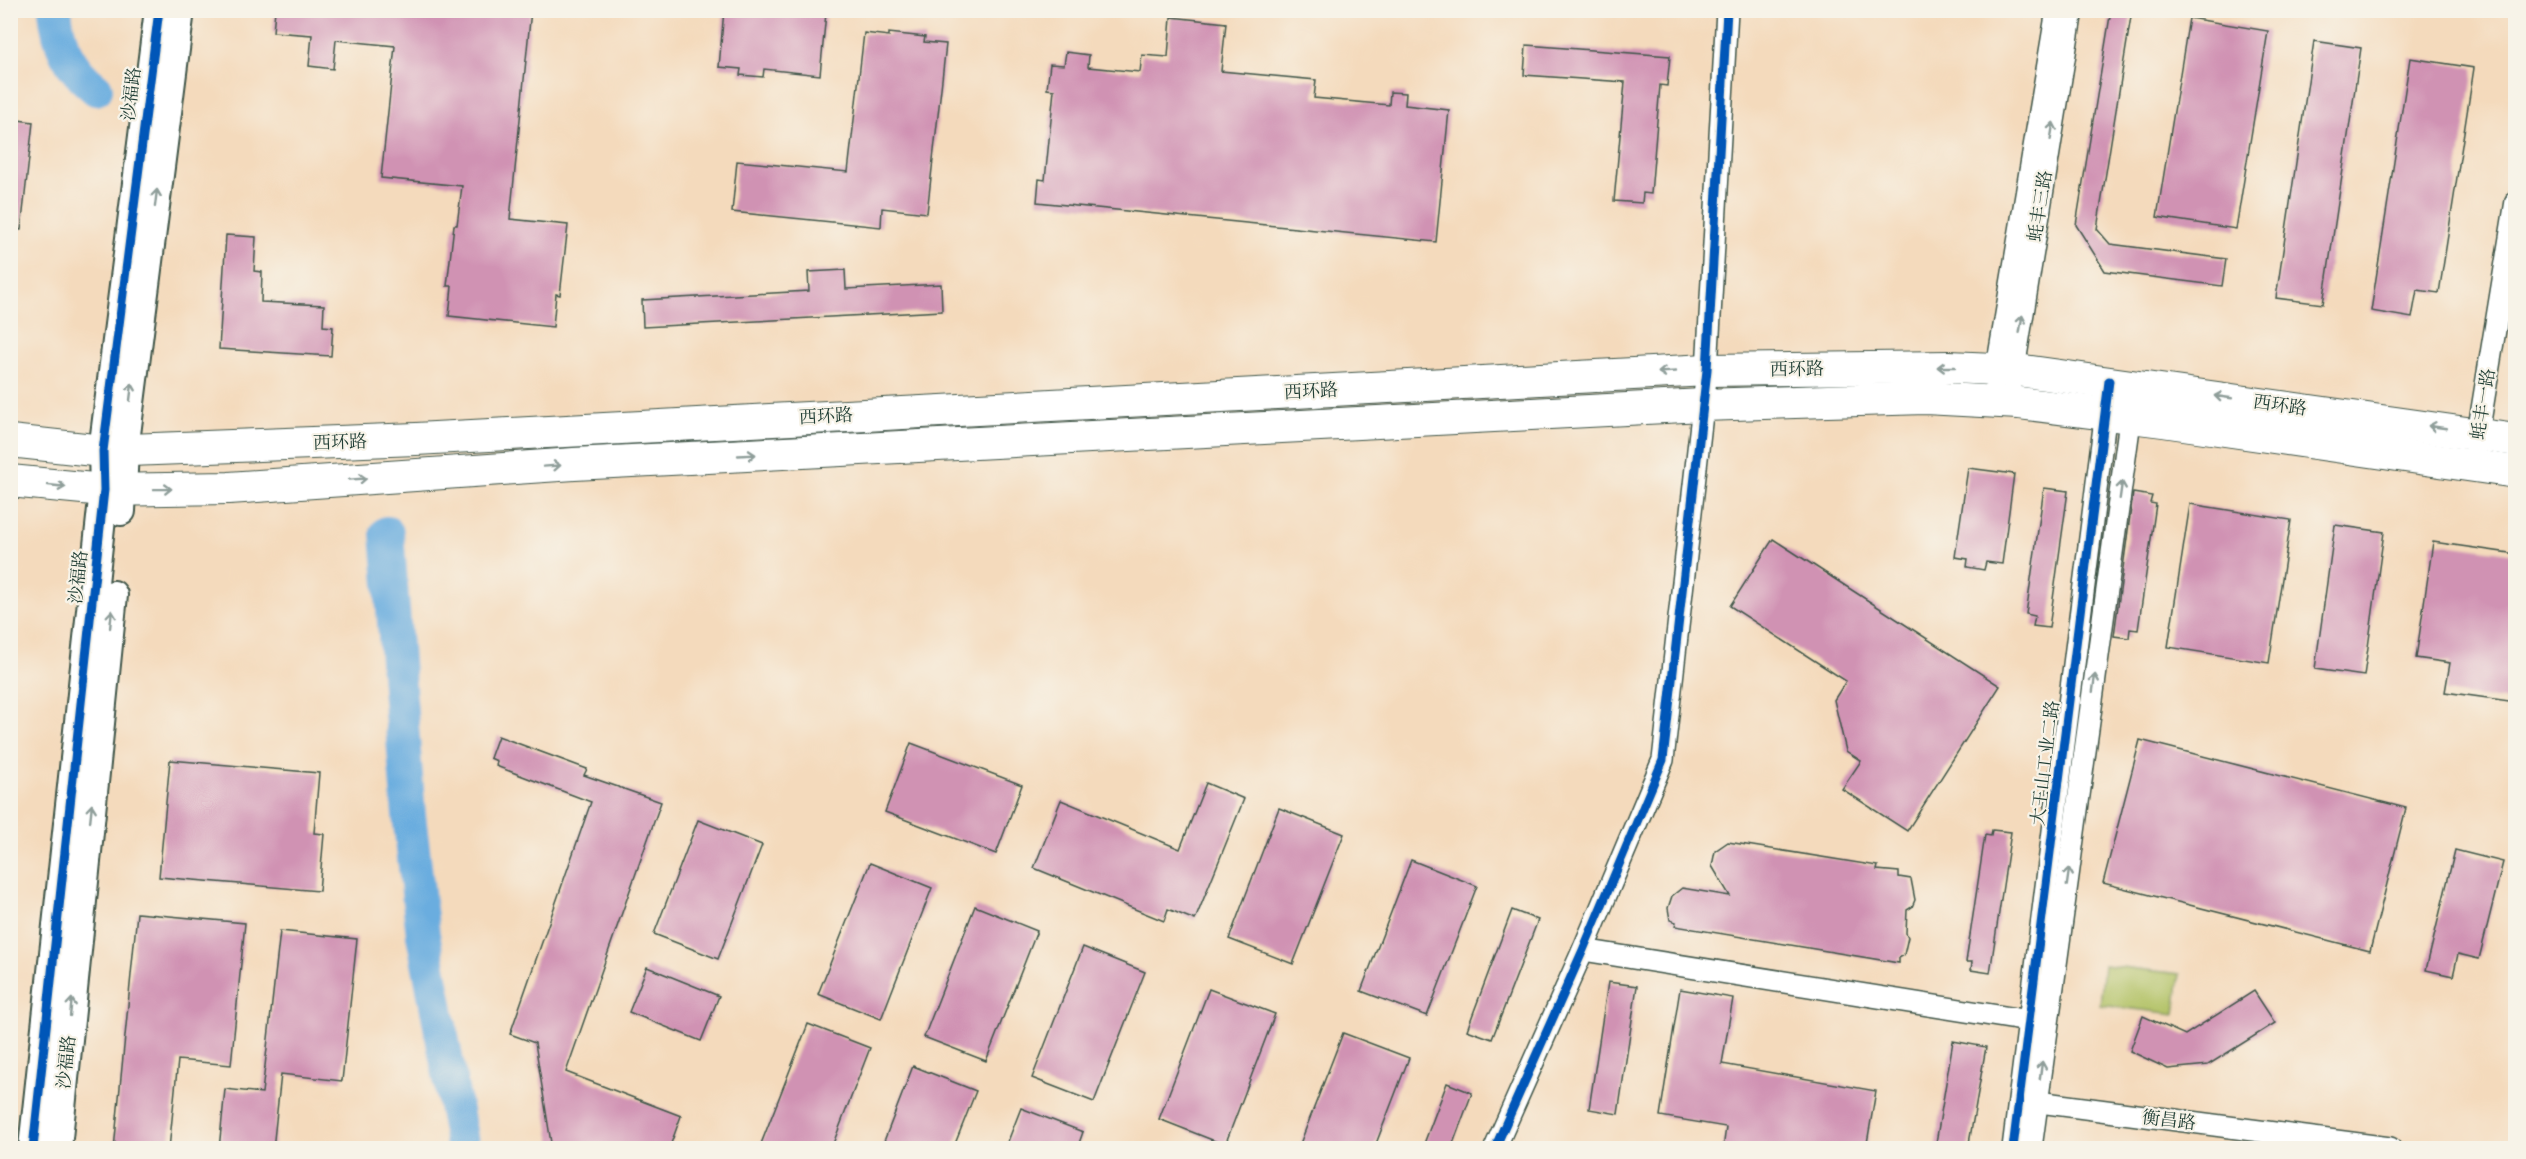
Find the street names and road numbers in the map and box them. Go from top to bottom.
street label: 沙福路 [116,66,146,122]
street label: 蚝丰三路 [2023,169,2057,243]
street label: 西环路 [1770,357,1824,381]
street label: 蚝丰一路 [2466,367,2500,441]
street label: 西环路 [1283,378,1339,404]
street label: 西环路 [2252,389,2308,421]
street label: 西环路 [798,403,854,429]
street label: 西环路 [313,429,367,455]
street label: 沙福路 [63,549,93,605]
street label: 大王山工业二路 [2025,699,2065,827]
street label: 沙福路 [51,1034,81,1090]
street label: 衡昌路 [2141,1105,2197,1135]

